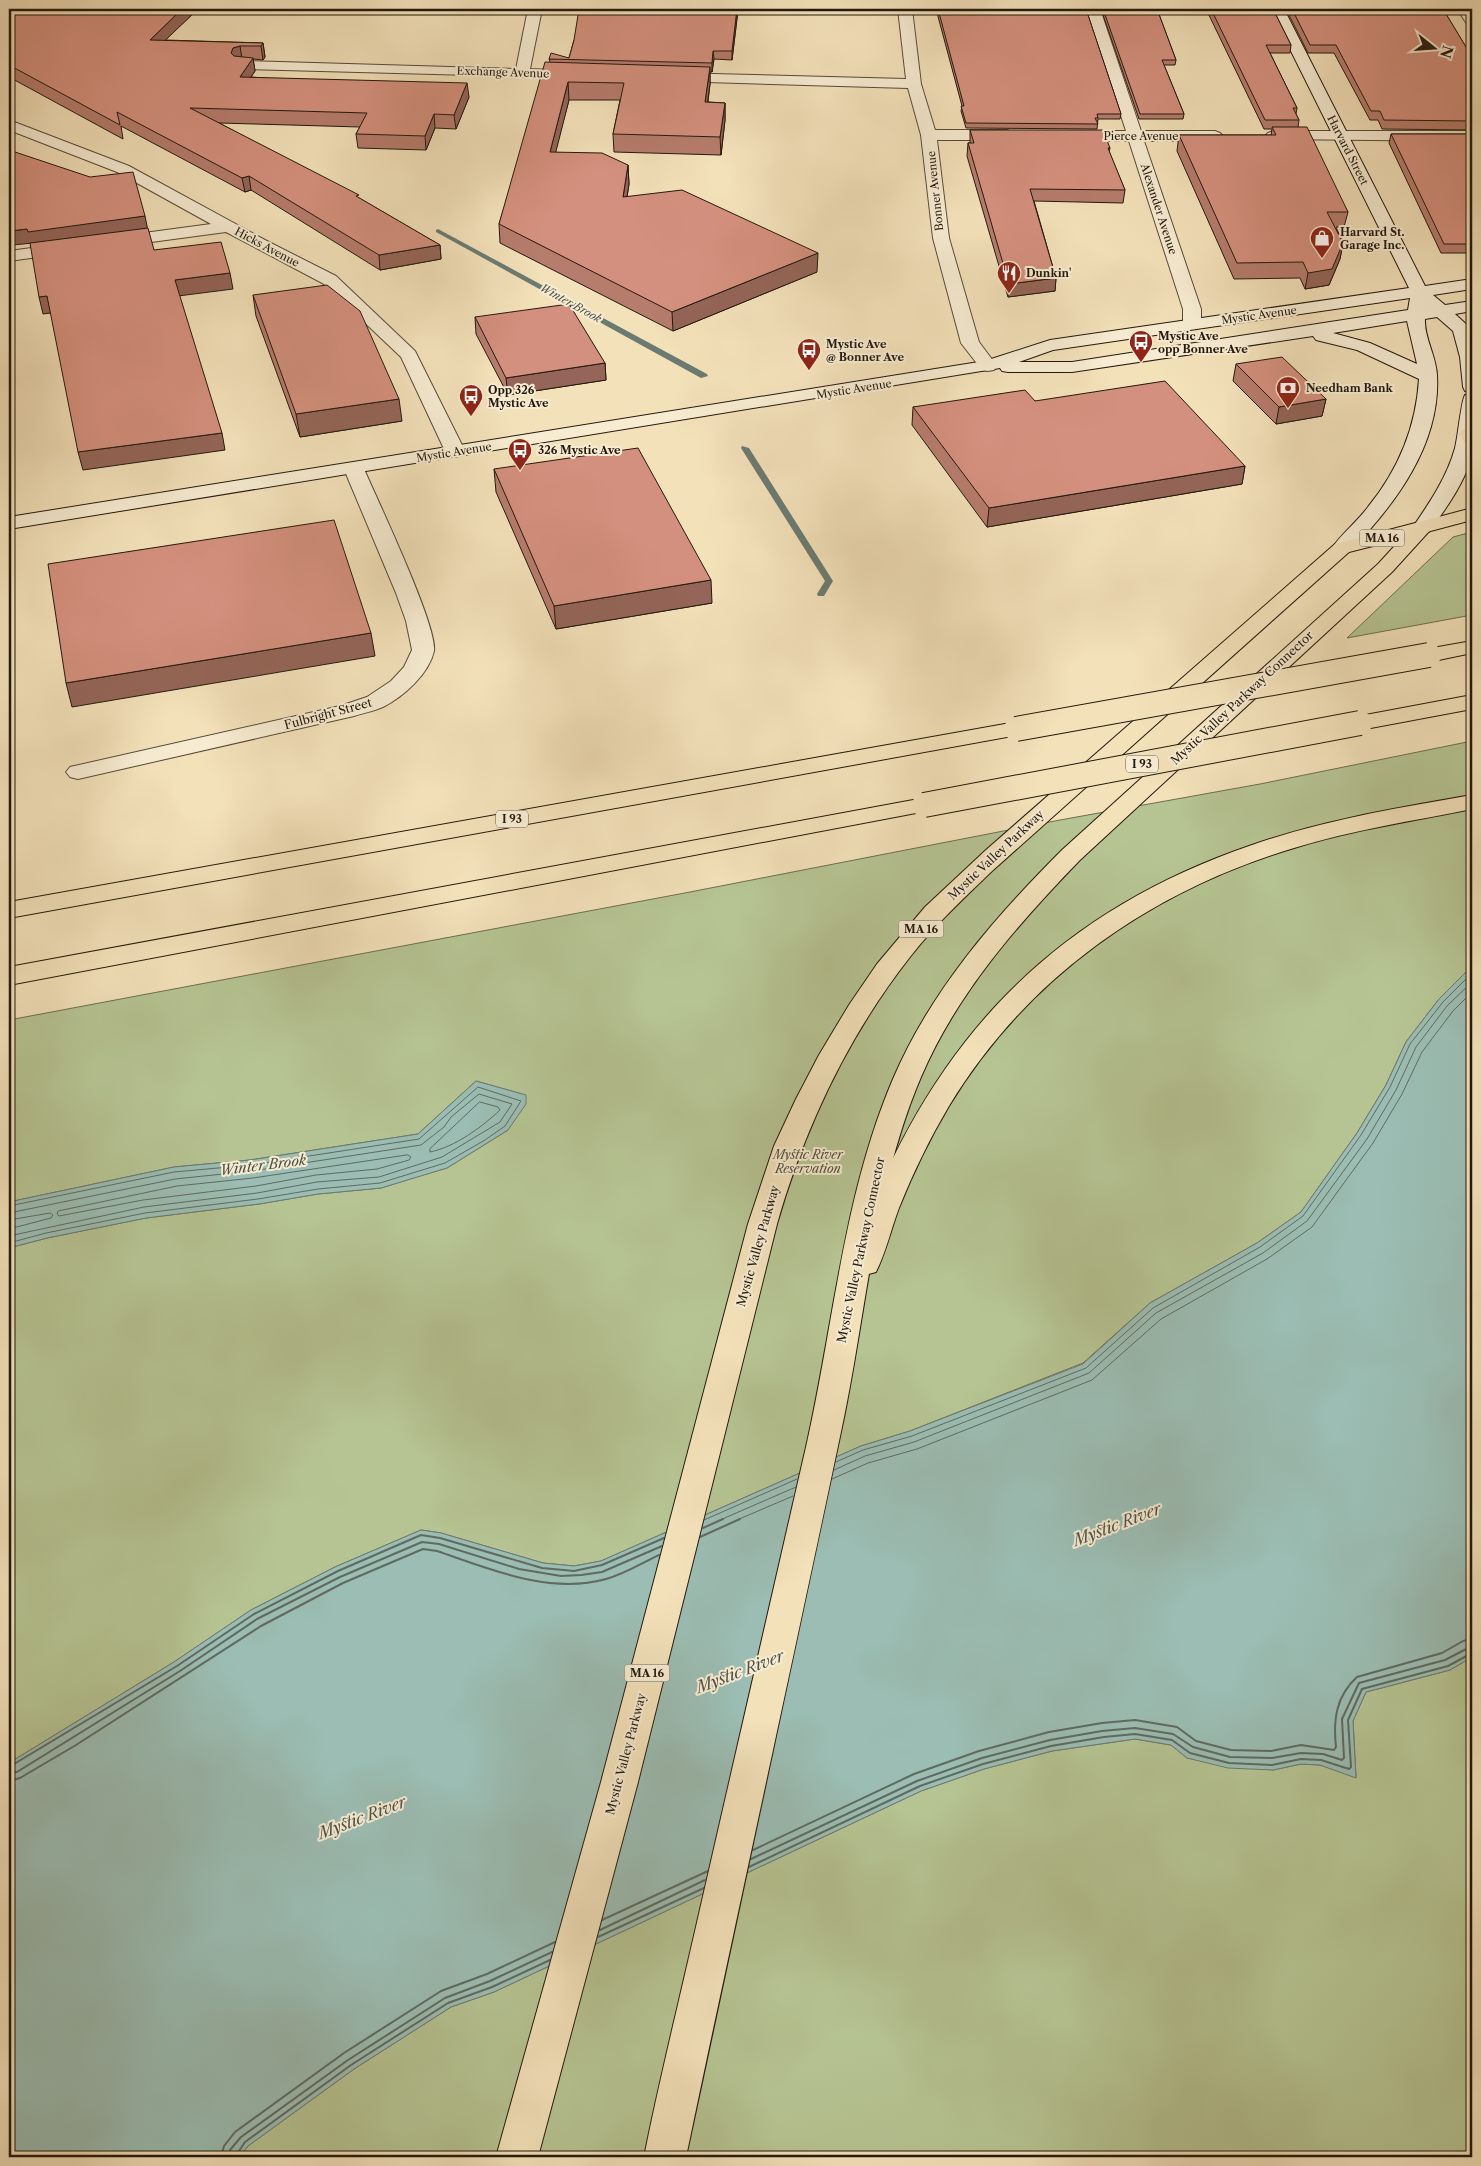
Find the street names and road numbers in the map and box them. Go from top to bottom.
street label: Exchange Avenue [456,63,550,81]
street label: Harvard Street [1324,113,1372,187]
street label: Pierce Avenue [1104,129,1178,143]
street label: Bonner Avenue [924,150,946,232]
street label: Alexander Avenue [1137,161,1180,256]
street label: Hicks Avenue [232,224,302,270]
street label: Mystic Avenue [1220,303,1298,327]
street label: Mystic Avenue [815,376,893,402]
street label: Mystic Avenue [415,439,493,465]
road number: MA 16 [1360,530,1404,546]
street label: Mystic Valley Parkway Connector [1167,627,1316,768]
street label: Fulbright Street [282,694,374,732]
road number: I 93 [1126,756,1158,772]
street label: Mystic Valley Parkway [945,806,1047,903]
road number: I 93 [496,811,528,828]
road number: MA 16 [898,921,944,938]
street label: Mystic Valley Parkway Connector [833,1156,888,1344]
street label: Mystic Valley Parkway [733,1183,782,1308]
road number: MA 16 [624,1665,670,1682]
street label: Mystic Valley Parkway [602,1691,649,1816]

